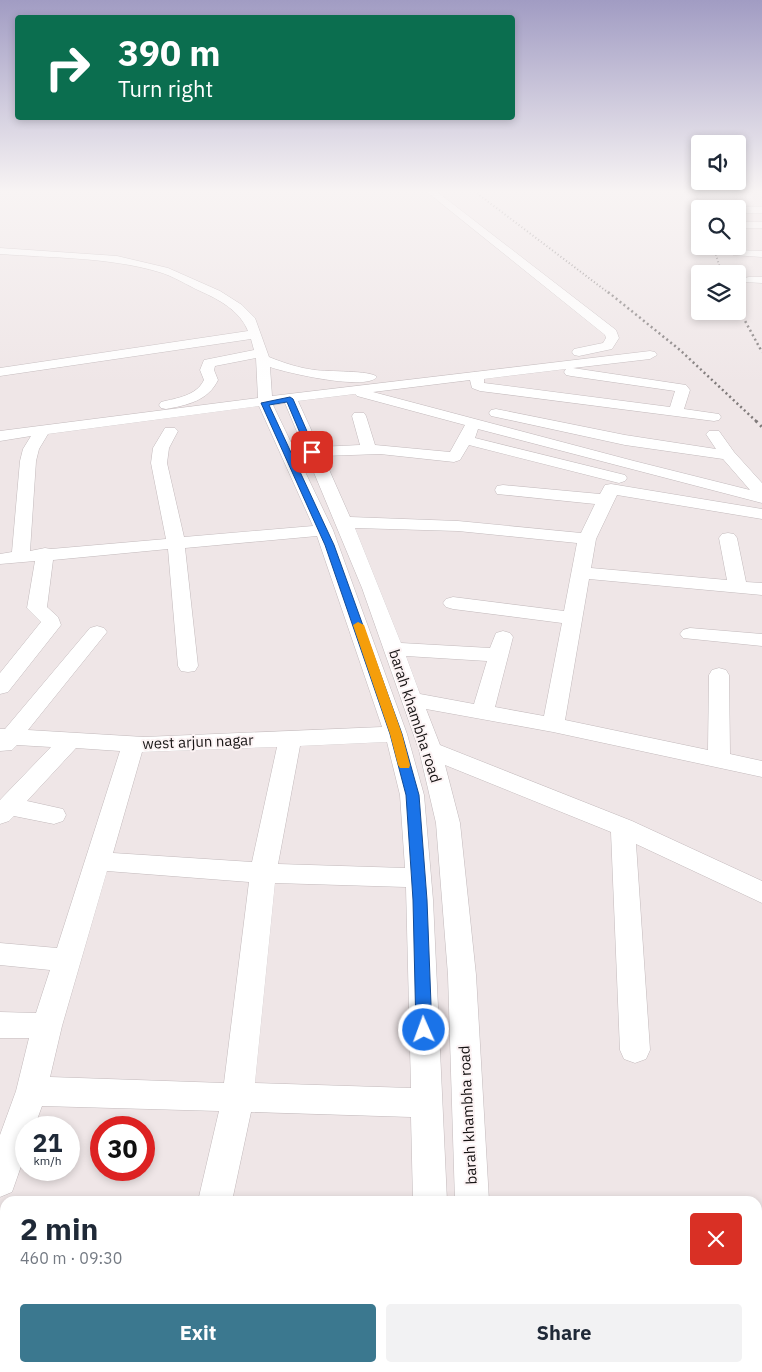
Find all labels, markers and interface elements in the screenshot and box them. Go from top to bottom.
text: 390 m [118,30,221,76]
icon: right [35,35,100,100]
text: Turn right [118,74,213,103]
map controls [691,135,746,320]
button: sound [691,135,746,190]
button: search [691,200,746,255]
button: layers [691,265,746,320]
pin [291,431,333,473]
icon: arrive [298,438,326,466]
street label: barah khambha road [385,647,446,785]
street label: west arjun nagar [142,730,254,753]
position arrow [397,1003,449,1055]
street label: barah khambha road [454,1045,481,1185]
speed limit sign: 30 [90,1116,155,1181]
text: 21 [32,1126,63,1159]
text: km/h [33,1153,62,1168]
text: 2 min [20,1209,98,1248]
button: close [690,1213,742,1265]
text: 460 m · 09:30 [20,1248,122,1268]
button: Exit [20,1304,376,1362]
button: Share [386,1304,742,1362]

